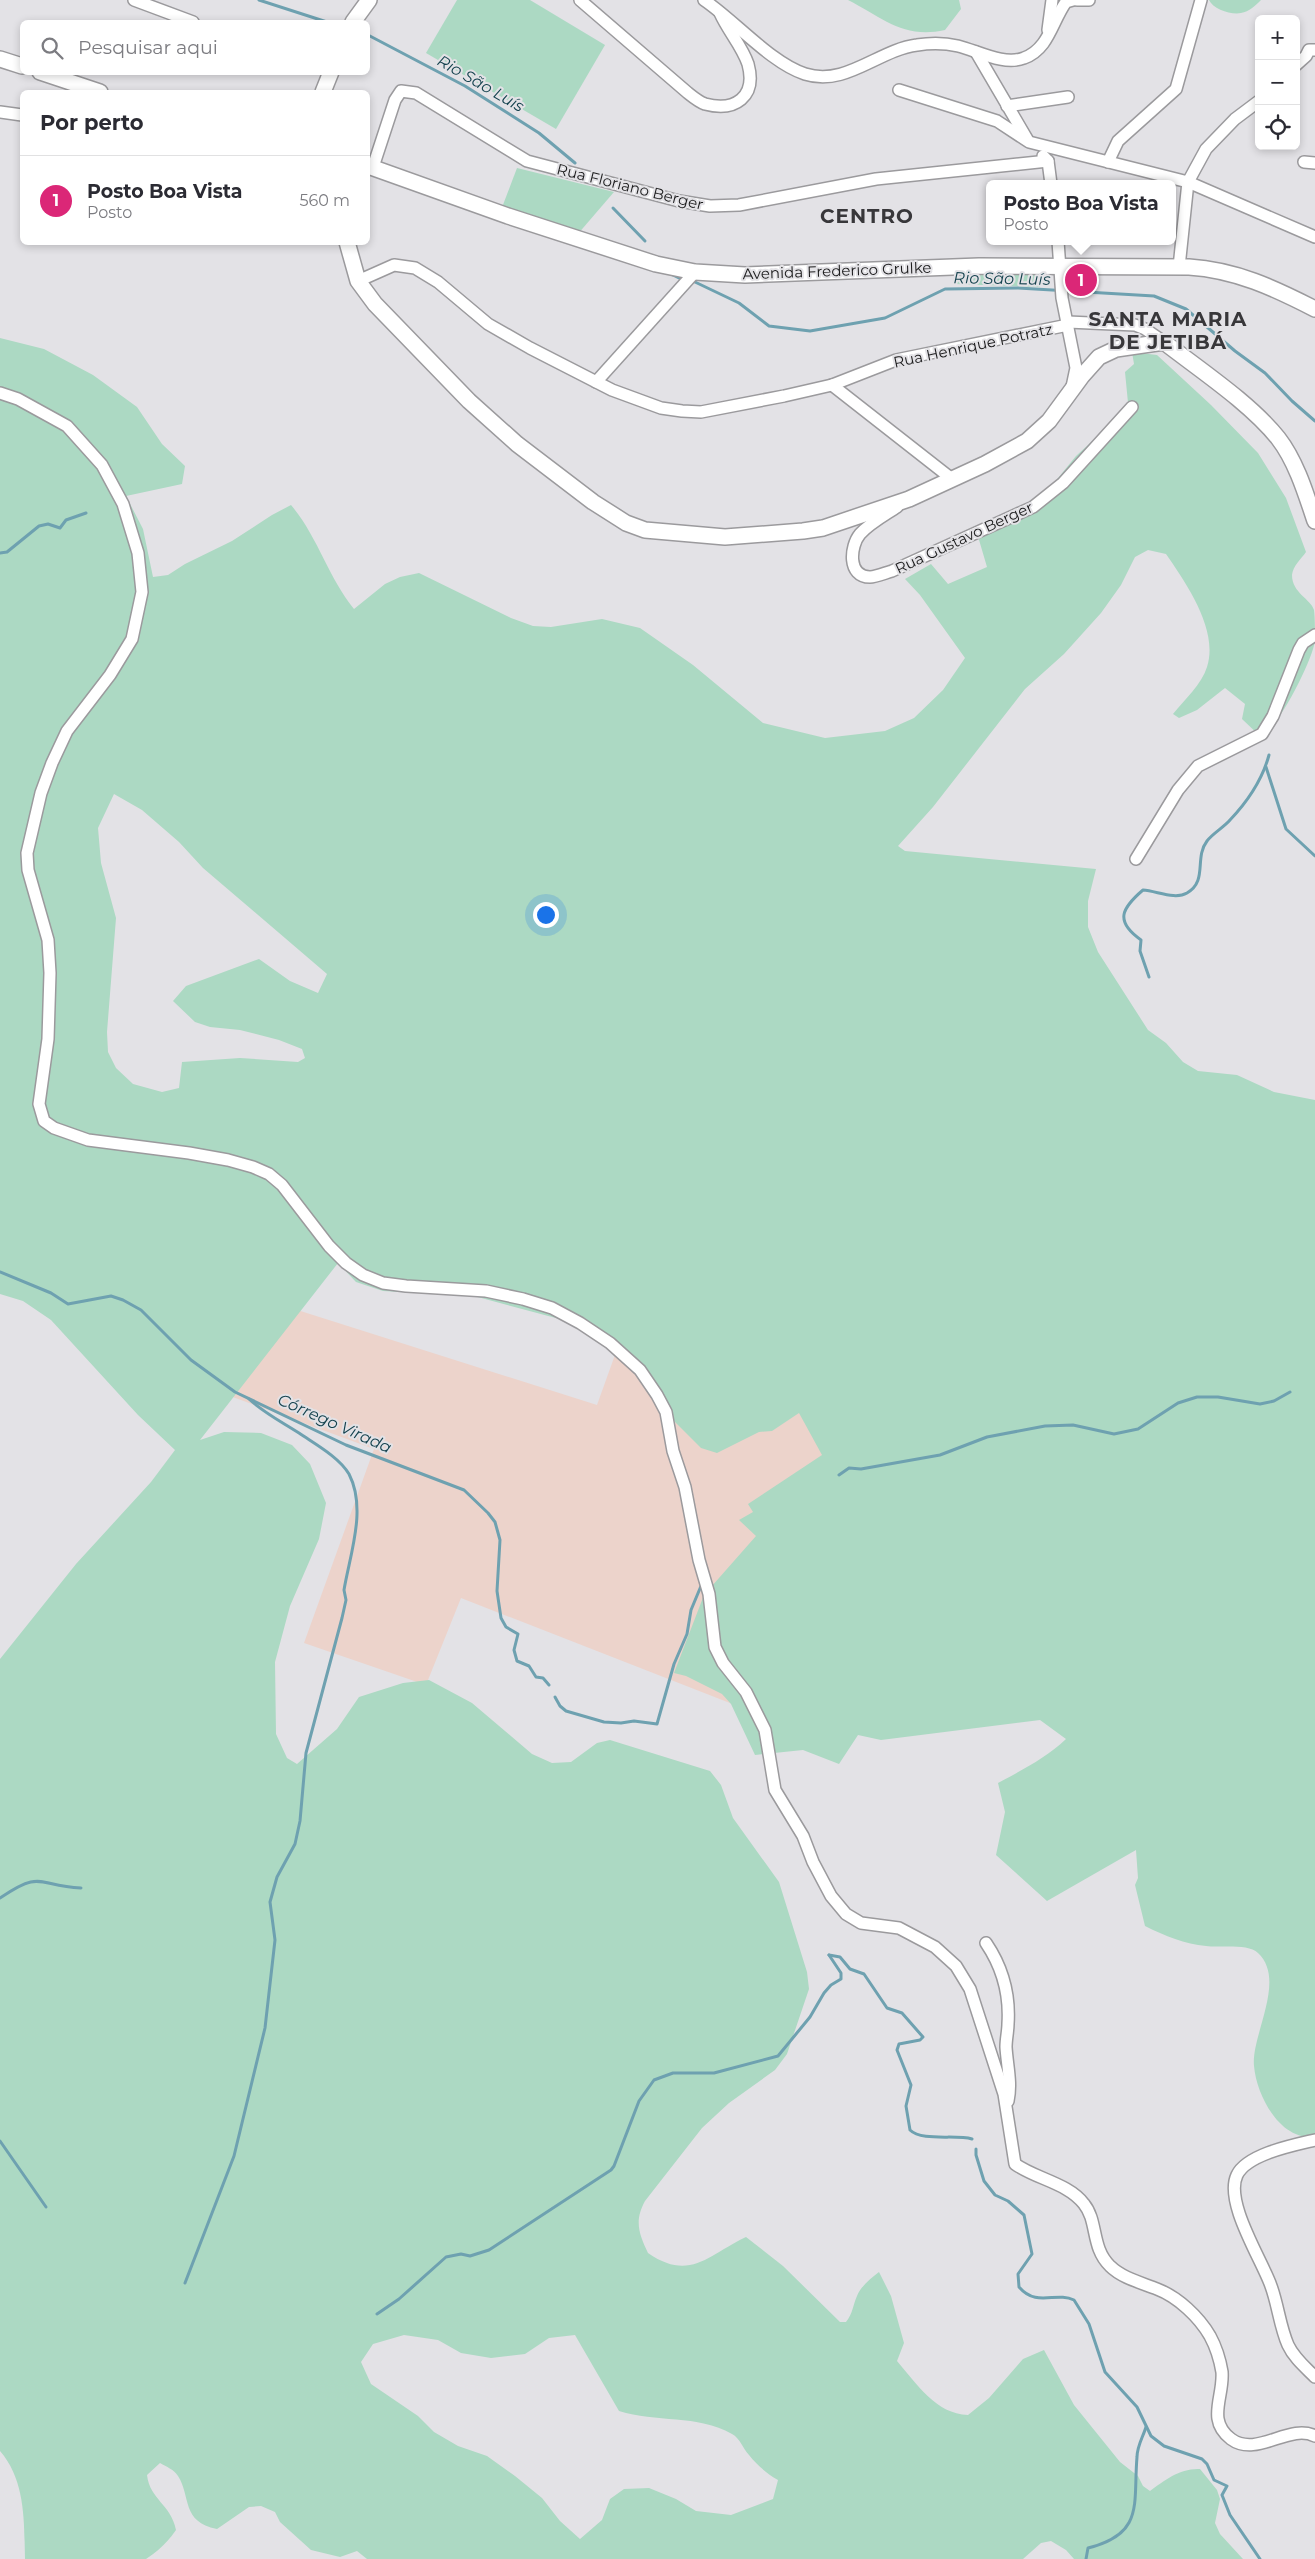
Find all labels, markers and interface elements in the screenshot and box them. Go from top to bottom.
map controls [1255,15,1300,150]
button: + [1255,15,1300,60]
search box [20,20,370,75]
icon: search [38,34,66,62]
text: Pesquisar aqui [78,36,218,59]
water label: Rio São Luís [434,51,528,116]
button: − [1255,60,1300,105]
button: locate [1255,105,1300,150]
text: Por perto [40,110,144,135]
street label: Rua Floriano Berger [555,159,705,214]
text: Posto Boa Vista [87,180,242,203]
popup [986,180,1176,245]
text: 1 [53,191,59,210]
text: 560 m [299,191,350,210]
text: Posto Boa Vista [1003,192,1159,215]
text: Posto [87,203,132,222]
district label: CENTRO [820,204,914,228]
text: Posto [1003,215,1049,234]
street label: Avenida Frederico Grulke [742,258,932,283]
pin: 1 [1065,261,1097,299]
water label: Rio São Luís [953,268,1051,289]
district label: SANTA MARIA DE JETIBÁ [1089,307,1247,354]
street label: Rua Henrique Potratz [892,319,1055,372]
street label: Rua Gustavo Berger [892,497,1036,578]
your location [533,902,559,928]
water label: Córrego Virada [275,1390,395,1457]

